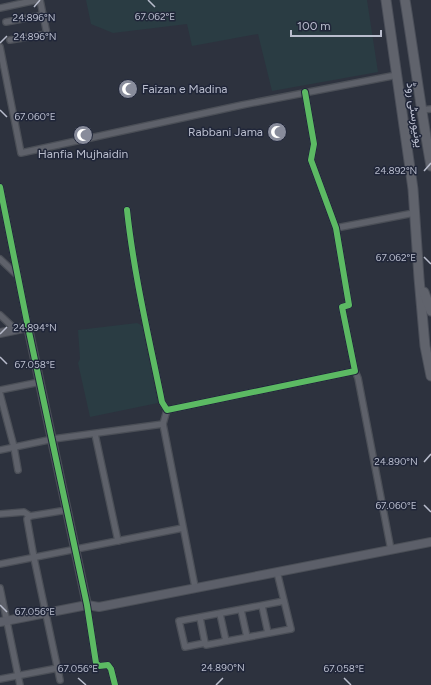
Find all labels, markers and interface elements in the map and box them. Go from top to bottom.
text: 67.062°E [135,10,175,23]
text: 24.896°N [13,11,55,24]
scale bar [291,12,381,38]
text: 100 m [297,19,331,33]
text: 24.896°N [14,30,56,43]
mosque icon: Faizan e Madina [117,78,139,100]
street label: یونیورسٹی روڈ [402,81,427,149]
place label: Faizan e Madina [142,82,227,96]
text: 67.060°E [14,110,56,123]
mosque icon: Rabbani Jama [266,121,288,143]
mosque icon: Hanfia Mujhaidin [72,124,94,146]
place label: Rabbani Jama [188,125,263,139]
place label: Hanfia Mujhaidin [38,147,128,161]
text: 24.892°N [375,164,417,177]
text: 67.062°E [376,251,416,264]
text: 24.894°N [13,321,57,334]
text: 67.058°E [14,358,56,371]
text: 24.890°N [374,455,418,468]
text: 67.060°E [375,499,417,512]
text: 67.056°E [15,605,55,618]
text: 24.890°N [201,661,245,674]
text: 67.056°E [58,662,98,675]
text: 67.058°E [323,662,365,675]

